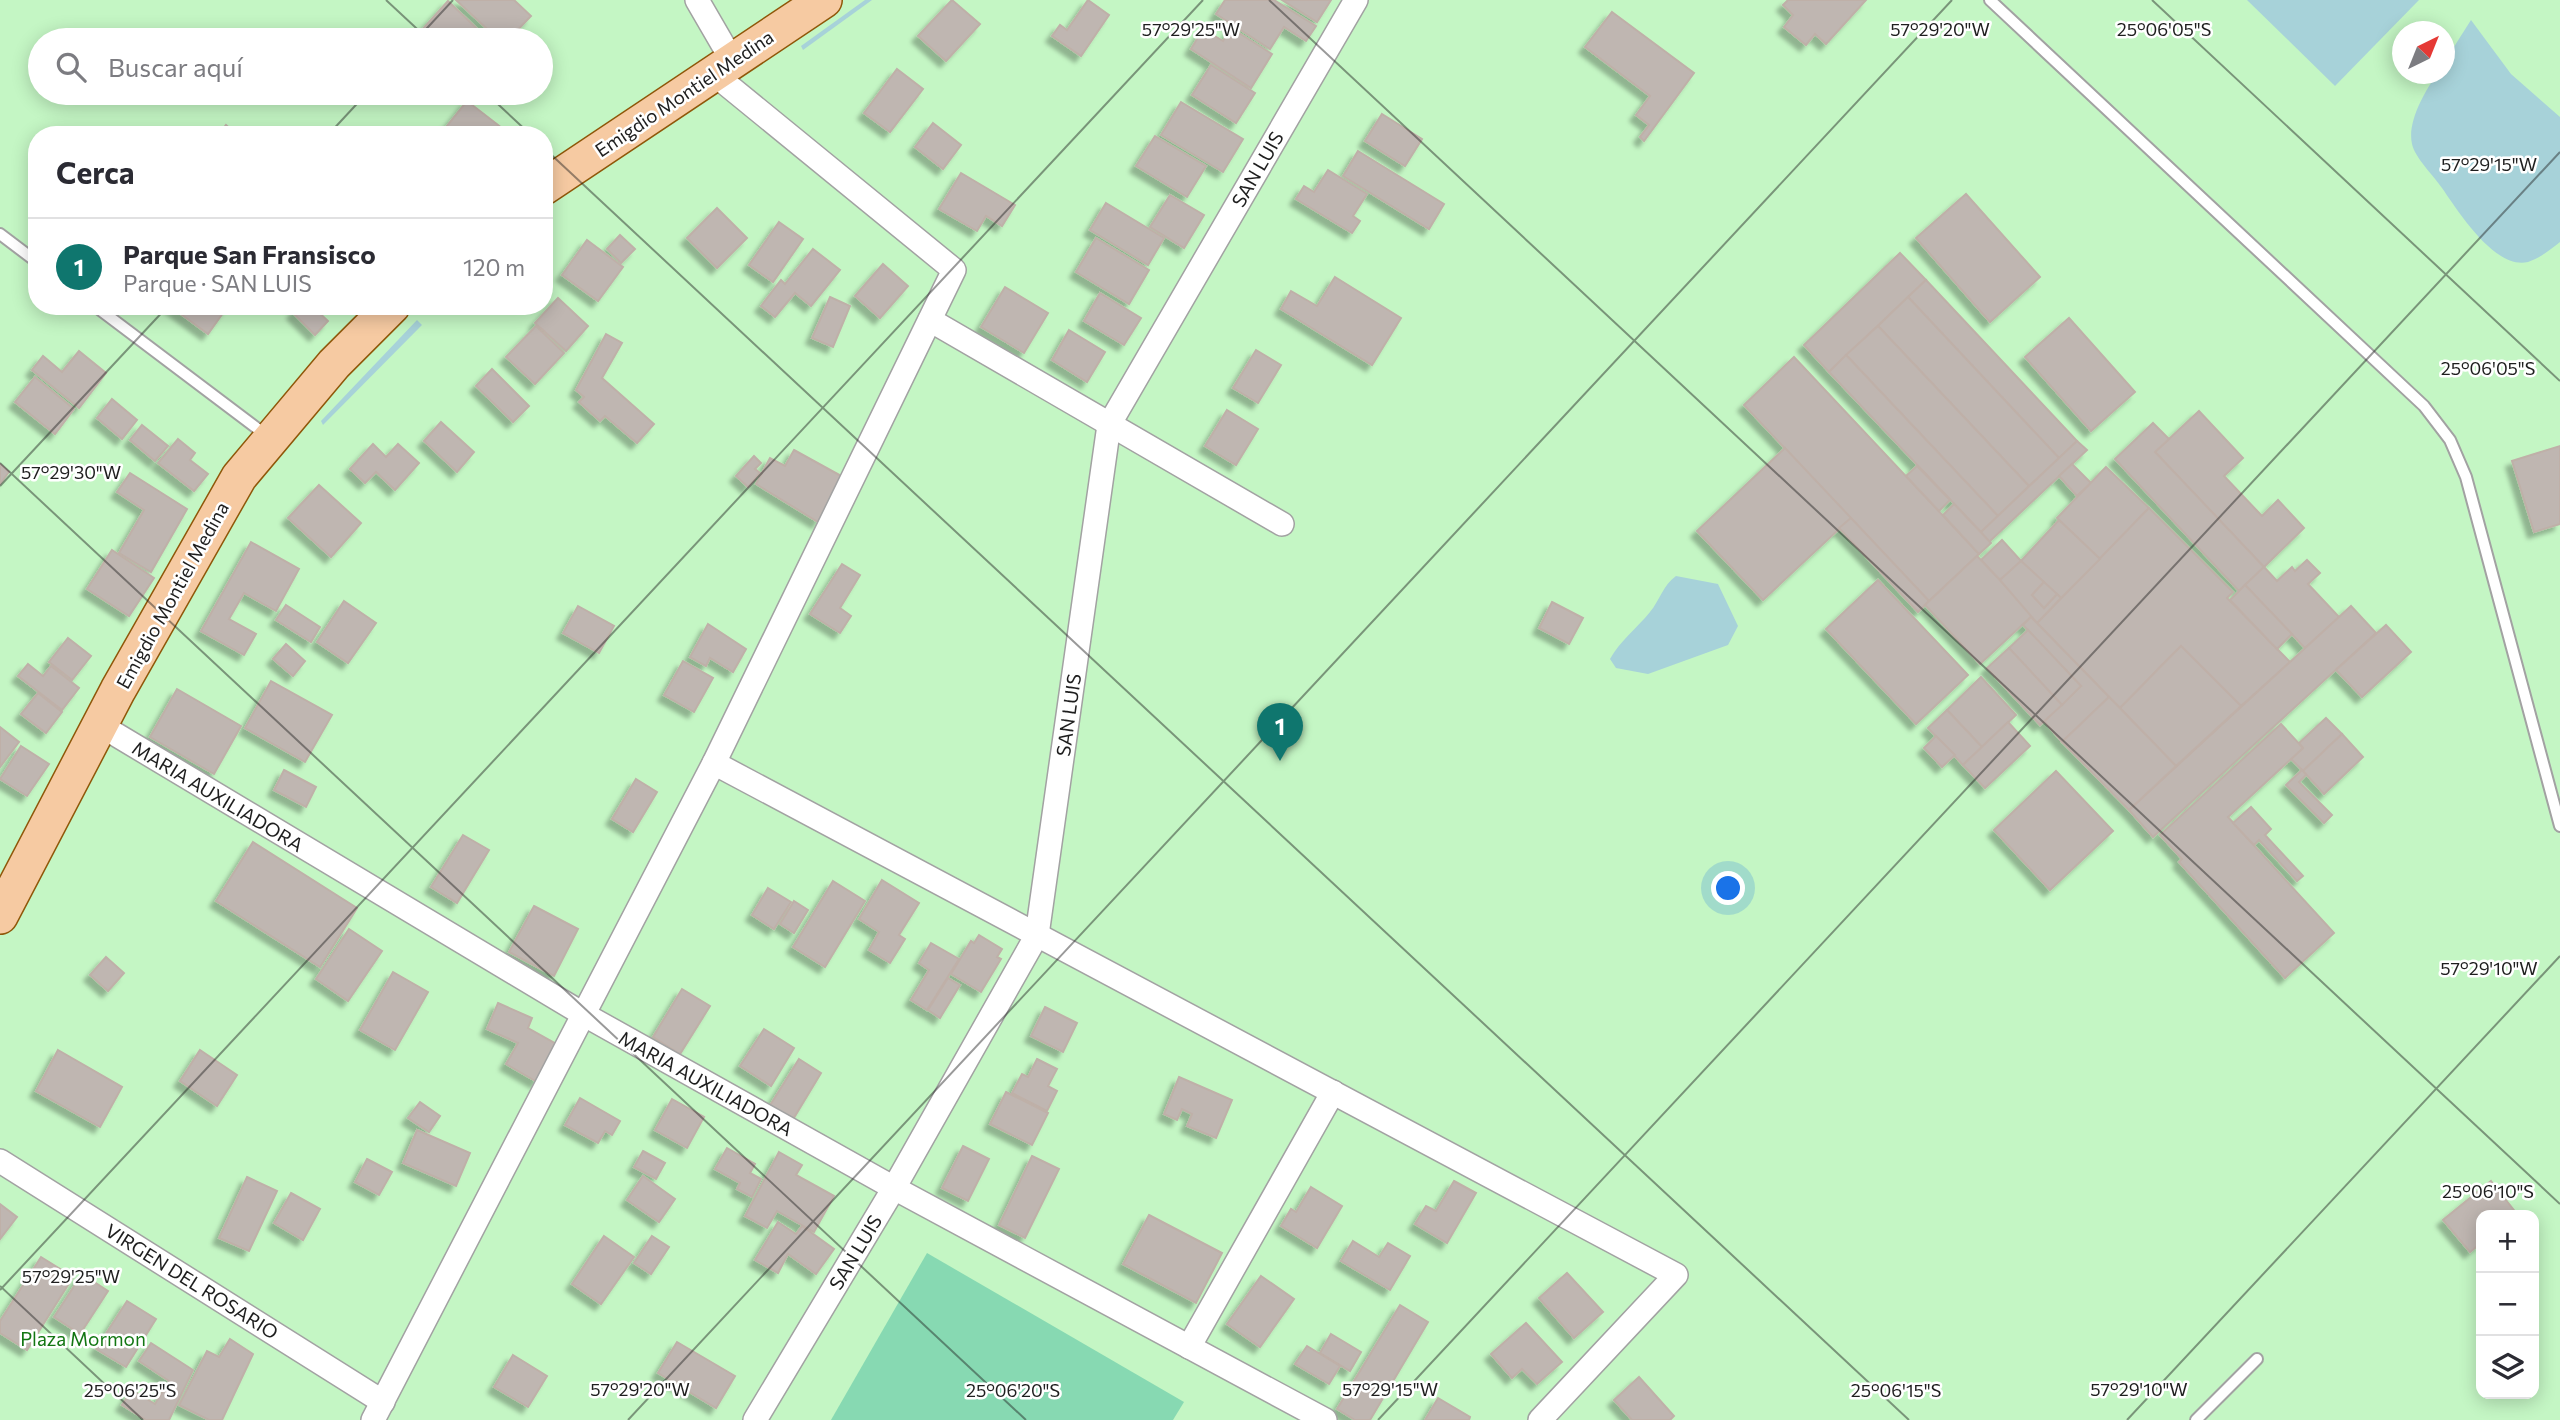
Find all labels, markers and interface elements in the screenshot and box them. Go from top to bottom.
text: 57°29'25"W [1142,18,1240,40]
text: 57°29'20"W [1890,18,1990,40]
text: 25°06'05"S [2117,18,2211,40]
north arrow [2392,21,2455,84]
street label: Emigdio Montiel Medina [590,25,778,161]
search box [28,28,553,105]
icon: search [52,48,90,86]
text: Buscar aquí [108,51,243,82]
street label: SAN LUIS [1226,127,1288,211]
text: Cerca [56,153,135,190]
text: 57°29'15"W [2441,153,2537,175]
text: Parque San Fransisco [123,238,376,269]
text: 1 [74,253,84,281]
text: 120 m [463,253,525,281]
text: Parque · SAN LUIS [123,269,312,297]
text: 25°06'05"S [2441,357,2535,379]
text: 57°29'30"W [21,461,121,483]
street label: Emigdio Montiel Medina [111,498,233,692]
street label: SAN LUIS [1051,672,1085,758]
pin: 1 [1257,703,1303,761]
street label: MARIA AUXILIADORA [128,736,308,856]
your location [1711,871,1745,905]
text: 57°29'10"W [2440,957,2538,979]
street label: MARIA AUXILIADORA [615,1026,797,1140]
text: 25°06'10"S [2442,1180,2534,1202]
street label: SAN LUIS [824,1210,886,1294]
map controls [2476,1210,2539,1399]
button: + [2476,1210,2539,1273]
street label: VIRGEN DEL ROSARIO [101,1218,283,1344]
text: 57°29'25"W [22,1265,120,1287]
button: − [2476,1273,2539,1336]
park label: Plaza Mormon [20,1327,146,1350]
button: layers [2476,1336,2539,1399]
text: 57°29'20"W [590,1378,690,1400]
text: 57°29'15"W [1342,1378,1438,1400]
text: 57°29'10"W [2090,1378,2188,1400]
text: 25°06'25"S [84,1379,176,1401]
text: 25°06'20"S [966,1379,1060,1401]
text: 25°06'15"S [1851,1379,1941,1401]

